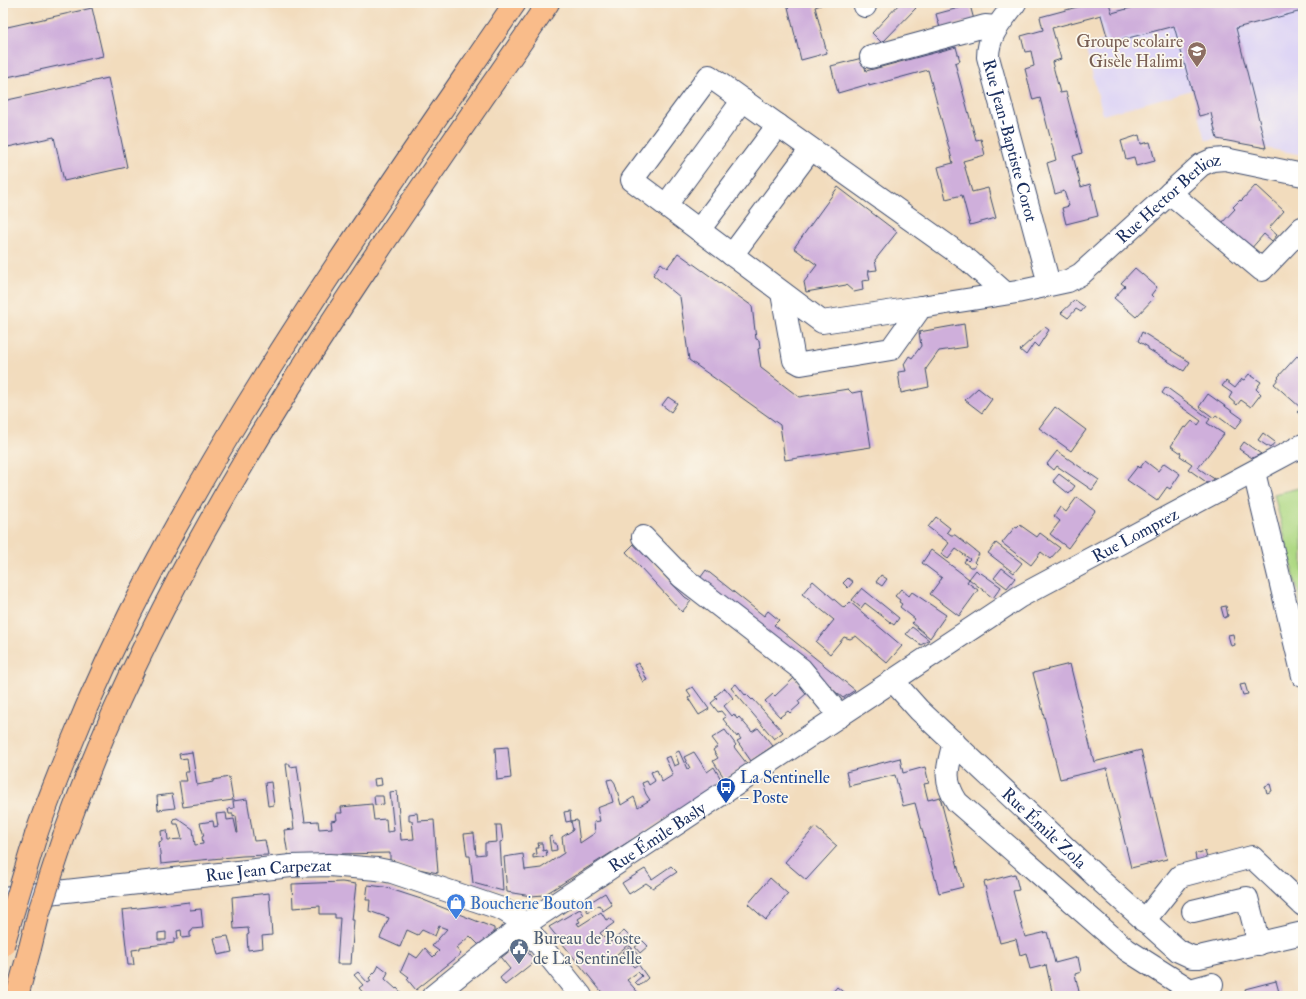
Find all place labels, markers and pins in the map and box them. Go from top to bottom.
place label: Groupe scolaire Gisèle Halimi [1076,31,1183,72]
school or university icon: Groupe scolaire Gisèle Halimi [1186,40,1208,68]
place label: La Sentinelle – Poste [740,767,830,808]
bus stop icon: La Sentinelle – Poste [715,776,737,804]
shop icon: Boucherie Bouton [445,892,467,920]
place label: Boucherie Bouton [470,893,593,914]
place label: Bureau de Poste de La Sentinelle [533,928,642,969]
public building icon: Bureau de Poste de La Sentinelle [508,937,530,965]

